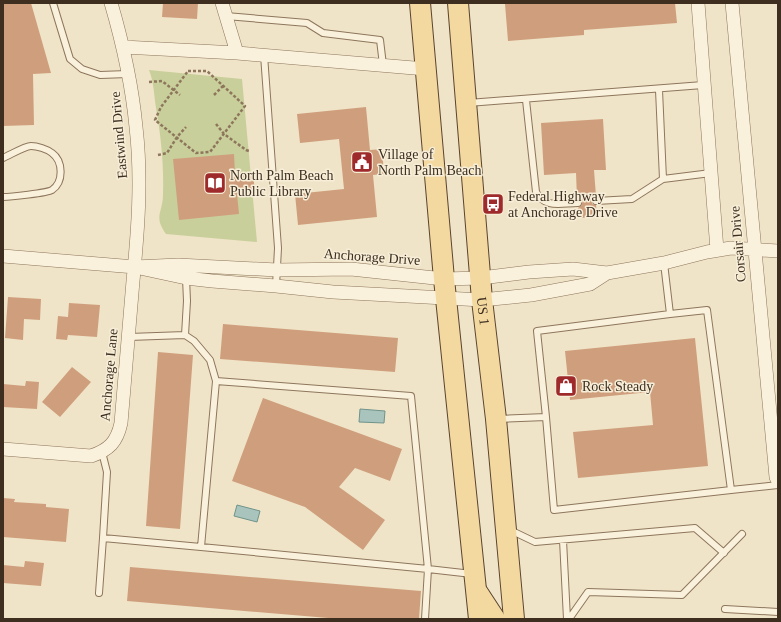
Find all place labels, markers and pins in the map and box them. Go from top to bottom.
place label: Village of North Palm Beach [378,147,481,178]
public building icon: Village of North Palm Beach [349,149,375,175]
place label: North Palm Beach Public Library [230,168,333,199]
library icon: North Palm Beach Public Library [202,170,228,196]
place label: Federal Highway at Anchorage Drive [508,189,618,220]
bus stop icon: Federal Highway at Anchorage Drive [480,191,506,217]
shop icon: Rock Steady [553,373,579,399]
place label: Rock Steady [582,379,653,394]

